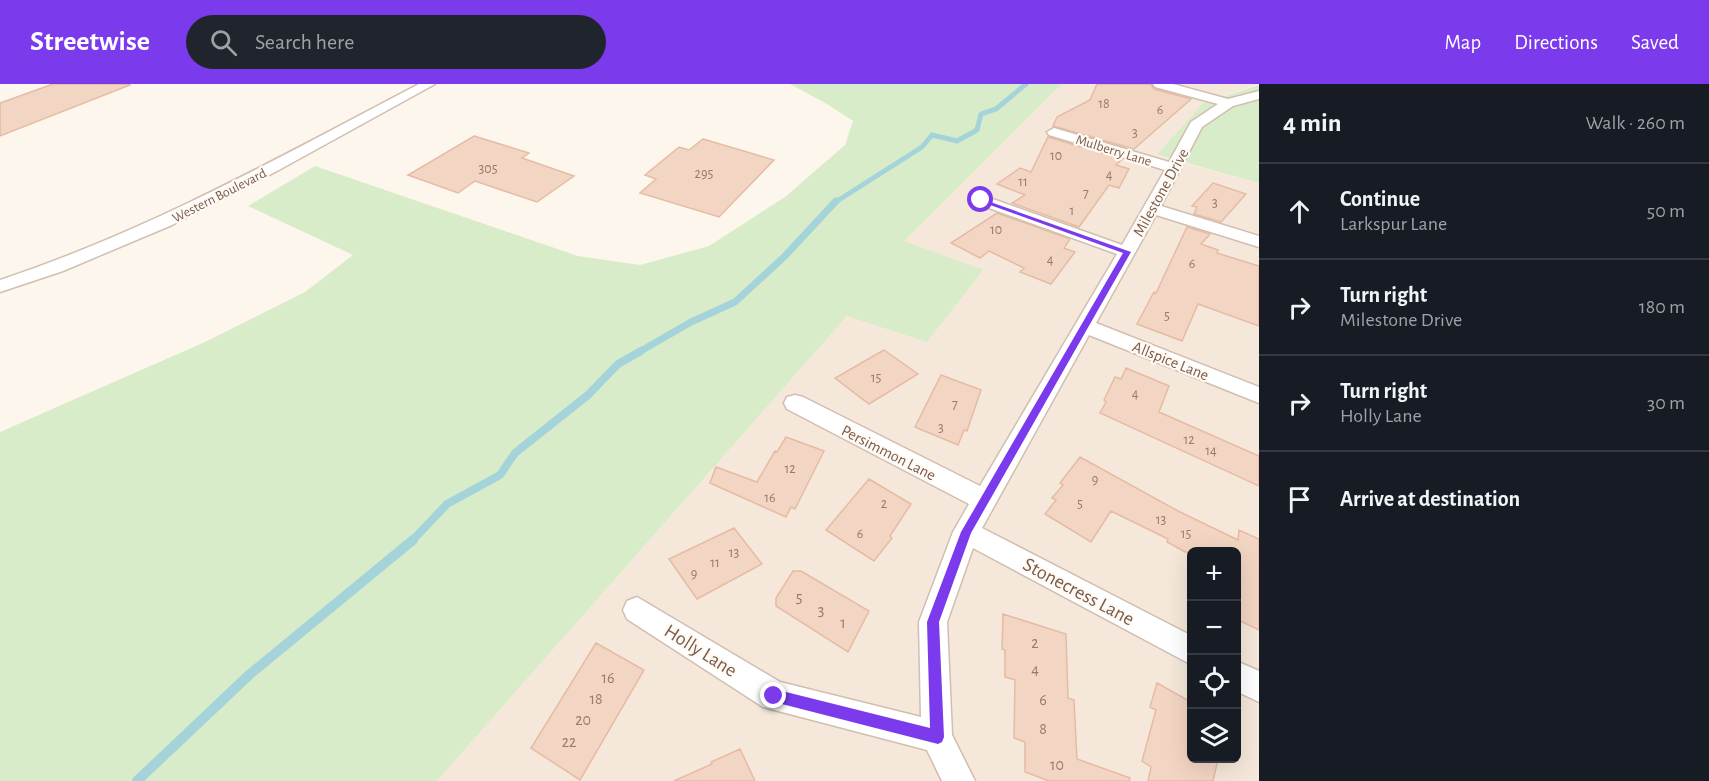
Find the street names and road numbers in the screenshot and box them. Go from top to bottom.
street label: Mulberry Lane [1074,133,1153,169]
street label: Milestone Drive [1130,146,1192,239]
street label: Western Boulevard [170,166,269,226]
street label: Allspice Lane [1130,338,1211,383]
street label: Persimmon Lane [839,422,938,484]
street label: Stonecress Lane [1020,554,1137,630]
street label: Holly Lane [661,621,740,681]

